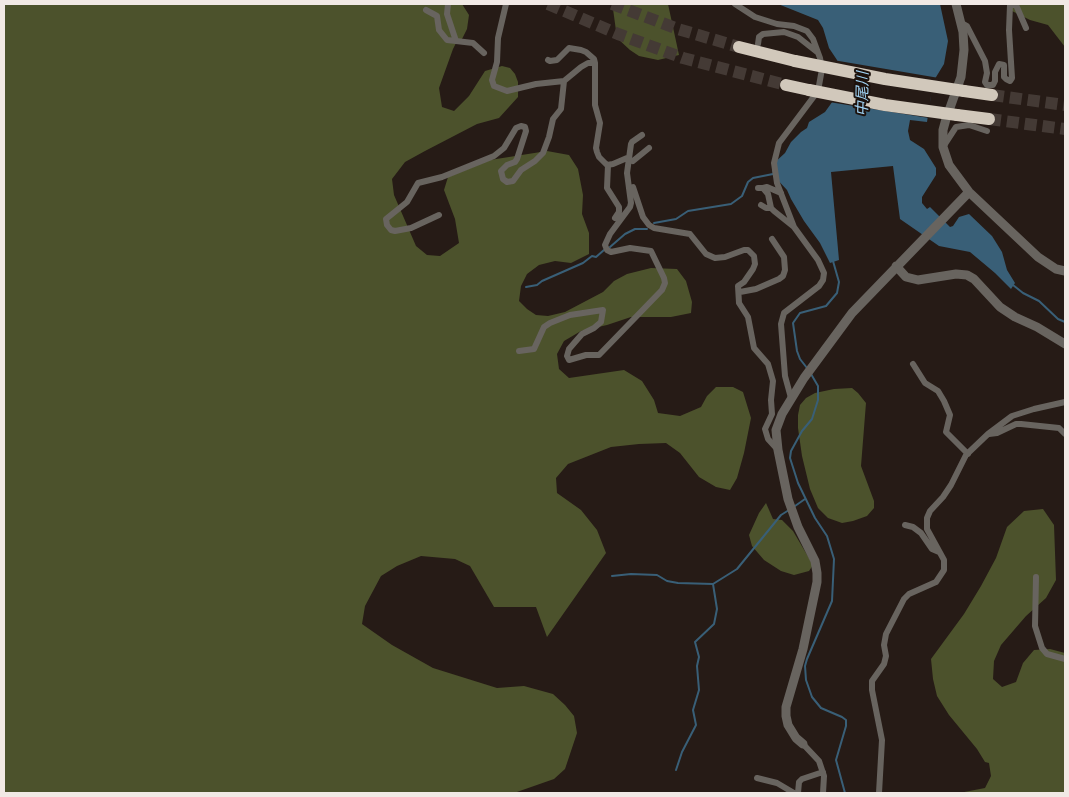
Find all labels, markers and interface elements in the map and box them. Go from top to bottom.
water label: 中尾川 [854,71,872,117]

